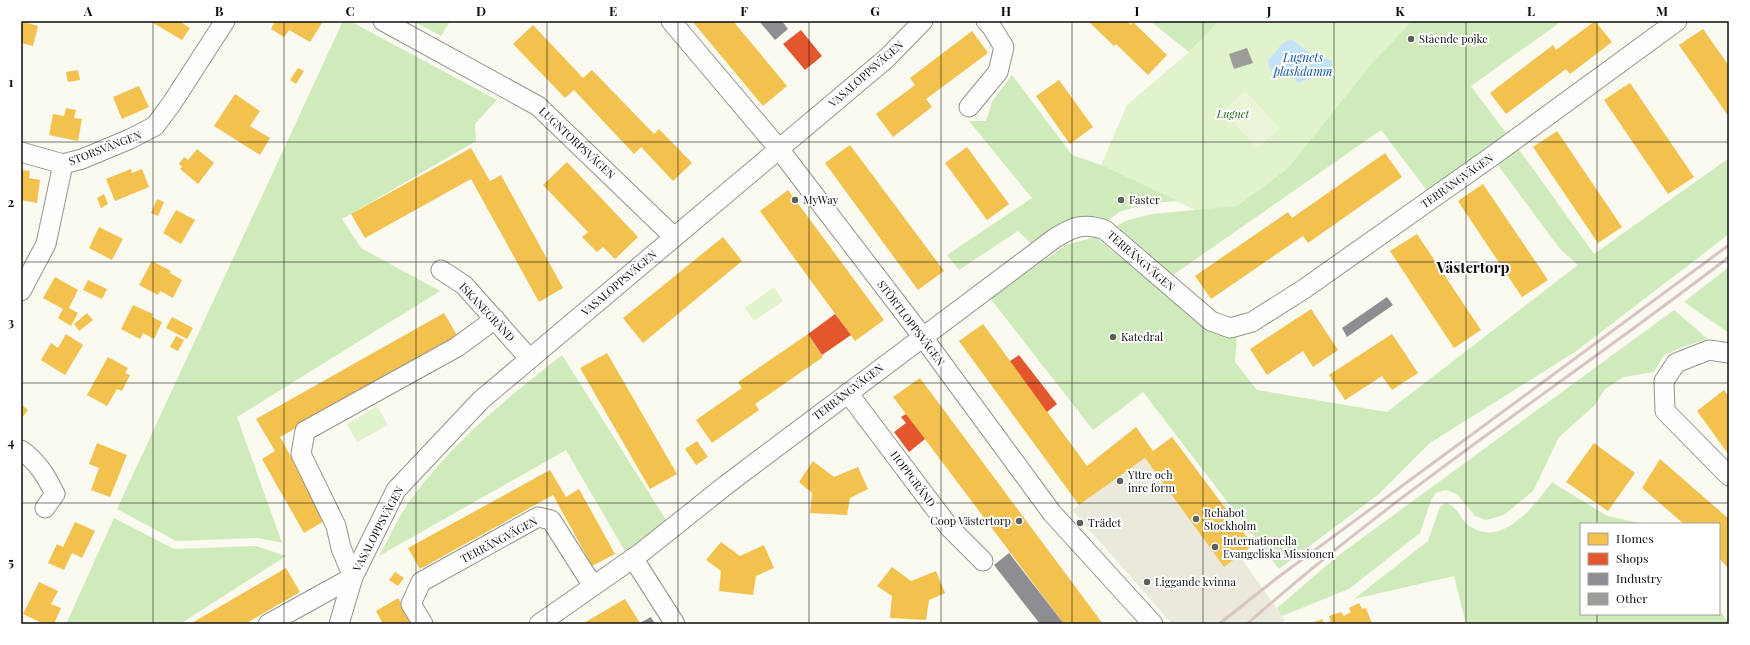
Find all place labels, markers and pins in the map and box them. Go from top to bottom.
place label: Stående pojke [1419,31,1488,46]
marker: Stående pojke [1406,34,1416,44]
place label: MyWay [803,192,839,207]
place label: Faster [1129,192,1160,207]
marker: MyWay [790,195,800,205]
marker: Faster [1116,195,1126,205]
place label: Katedral [1121,329,1163,344]
marker: Katedral [1108,332,1118,342]
place label: Yttre och inre form [1127,467,1175,495]
marker: Yttre och inre form [1115,476,1125,486]
place label: Rehabot Stockholm [1204,505,1256,533]
place label: Coop Västertorp [930,513,1011,528]
marker: Rehabot Stockholm [1191,514,1201,524]
place label: Trädet [1088,515,1121,530]
marker: Coop Västertorp [1014,516,1024,526]
marker: Trädet [1075,518,1085,528]
place label: Internationella Evangeliska Missionen [1223,533,1335,561]
marker: Internationella Evangeliska Missionen [1210,542,1220,552]
place label: Liggande kvinna [1155,574,1236,589]
marker: Liggande kvinna [1142,577,1152,587]

